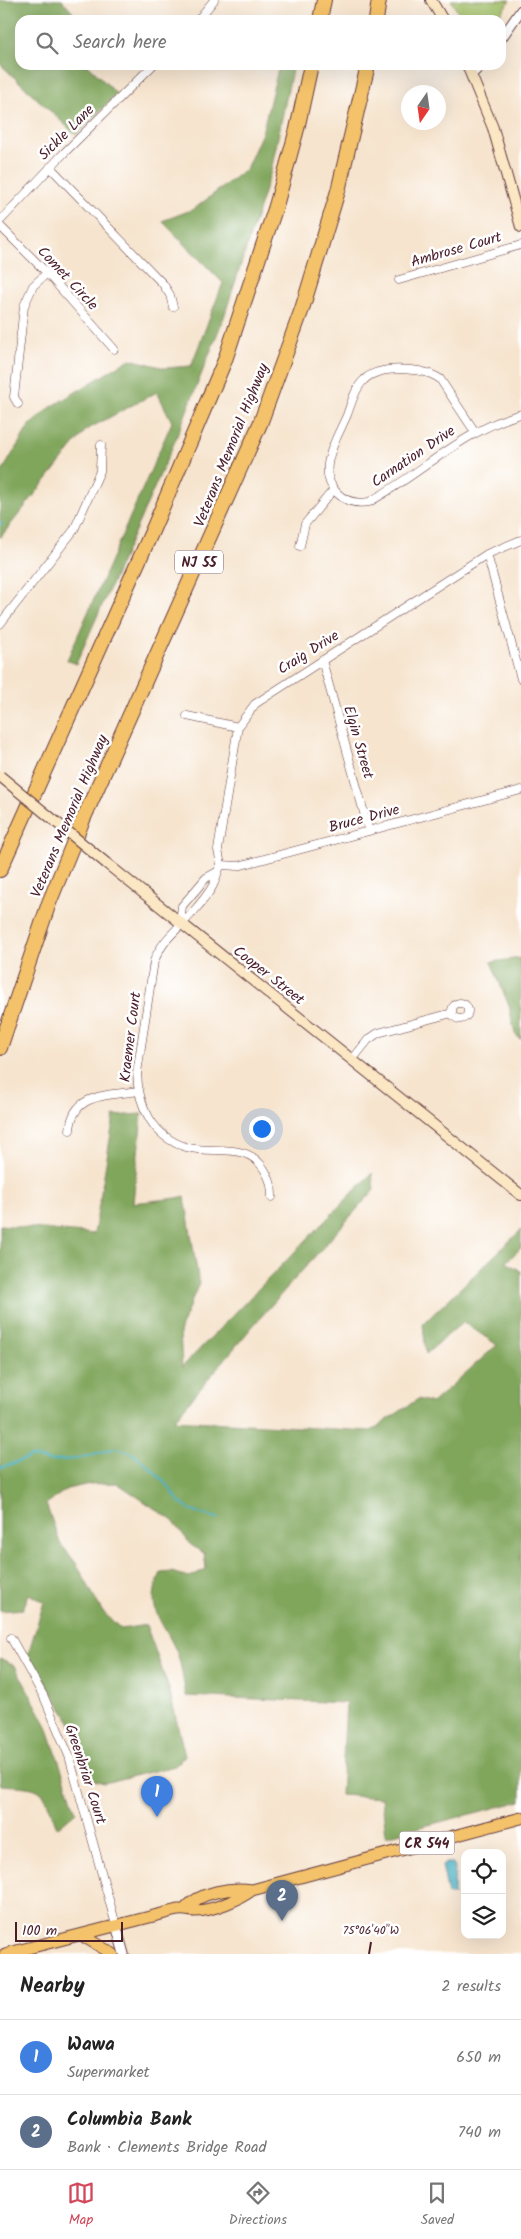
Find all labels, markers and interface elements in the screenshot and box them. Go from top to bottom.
search box [15,15,506,70]
text: Search here [73,28,167,58]
icon: search [33,29,61,57]
north arrow [401,85,446,130]
street label: Sickle Lane [33,99,101,167]
street label: Ambrose Court [408,225,505,274]
street label: Comet Circle [31,241,104,317]
street label: Veterans Memorial Highway [188,359,276,531]
street label: Carnation Drive [366,419,461,494]
road number: NJ 55 [175,550,223,574]
street label: Craig Drive [273,624,344,681]
street label: Elgin Street [336,703,380,782]
street label: Veterans Memorial Highway [25,730,116,902]
street label: Bruce Drive [326,798,403,840]
street label: Cooper Street [227,940,310,1012]
street label: Kraemer Court [114,990,148,1084]
your location [249,1116,275,1142]
street label: Greenbriar Court [58,1721,113,1828]
pin: 1 [141,1776,173,1817]
road number: CR 544 [400,1832,454,1855]
map controls [461,1849,506,1939]
button: locate [461,1849,506,1894]
pin: 2 [266,1880,298,1921]
button: layers [461,1894,506,1939]
scale bar [15,1919,122,1942]
text: 100 m [22,1920,57,1942]
text: 75°06'40"W [343,1921,399,1940]
text: Nearby [20,1970,85,2003]
text: 2 results [441,1974,501,1999]
text: Wawa [67,2030,115,2060]
text: 1 [34,2045,38,2070]
text: 650 m [456,2045,501,2070]
text: Supermarket [67,2060,150,2085]
text: Columbia Bank [67,2105,191,2135]
text: 2 [31,2120,41,2145]
text: 740 m [458,2120,501,2145]
text: Bank · Clements Bridge Road [67,2135,267,2160]
tab: Map [67,2179,95,2231]
tab: Directions [229,2179,287,2231]
tab: Saved [421,2179,454,2231]

